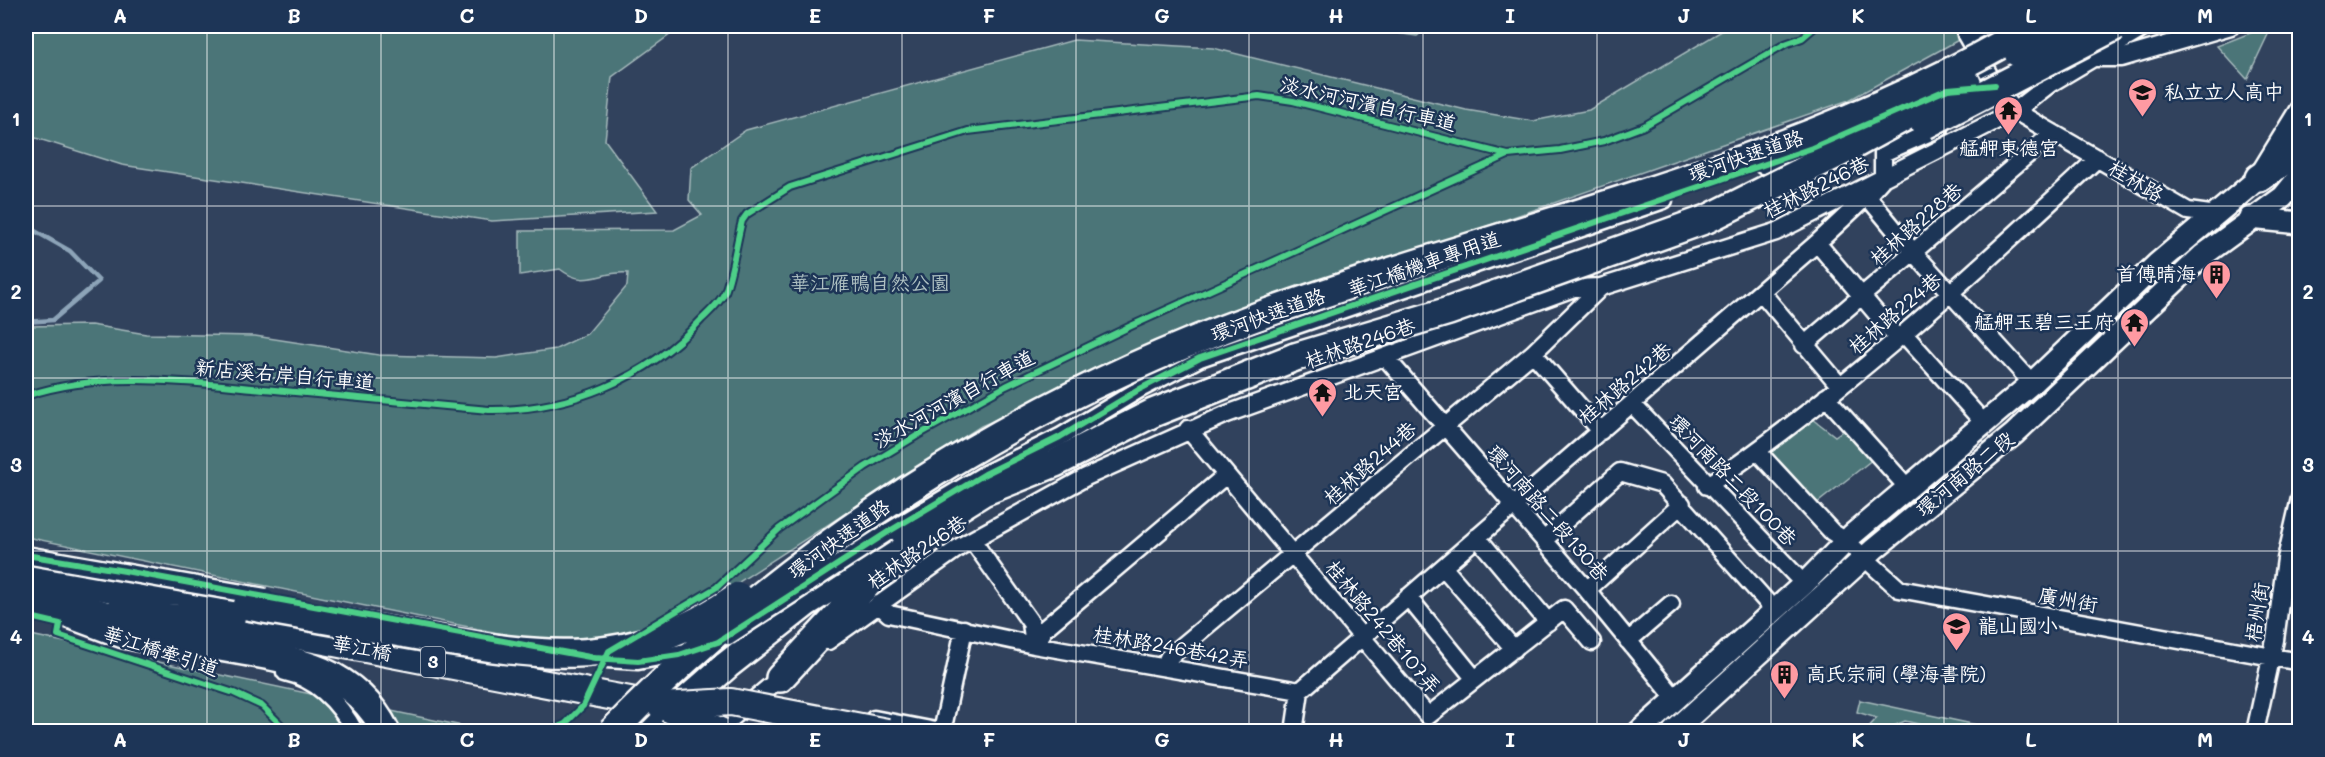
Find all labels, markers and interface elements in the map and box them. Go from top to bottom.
text: A [113,2,127,28]
text: B [287,2,301,28]
text: C [460,2,475,28]
text: D [634,2,648,28]
text: E [809,2,821,28]
text: F [983,2,996,28]
text: G [1154,2,1170,28]
text: H [1328,2,1344,28]
text: I [1505,2,1515,28]
text: J [1677,2,1691,28]
text: K [1851,2,1865,28]
text: L [2025,2,2037,28]
text: M [2197,2,2213,28]
street label: 淡水河河濱自行車道 [1278,70,1459,136]
school or university icon: 私立立人高中 [2127,76,2159,118]
place label: 私立立人高中 [2164,78,2284,104]
temple icon: 艋舺東德宮 [1993,94,2025,136]
text: 1 [12,105,20,131]
text: 1 [2304,105,2312,131]
street label: 環河快速道路 [1685,123,1808,187]
place label: 艋舺東德宮 [1959,134,2059,160]
street label: 桂林路246巷 [1758,149,1874,223]
street label: 桂林路 [2104,154,2170,207]
street label: 桂林路228巷 [1864,175,1968,271]
street label: 華江橋機車專用道 [1344,225,1504,301]
building icon: 首傅晴海 [2201,258,2233,300]
place label: 首傅晴海 [2116,260,2196,286]
street label: 桂林路224巷 [1842,265,1947,359]
park label: 華江雁鴨自然公園 [790,269,950,295]
text: 2 [10,278,22,304]
text: 2 [2302,278,2314,304]
street label: 環河快速道路 [1207,281,1329,347]
temple icon: 艋舺玉碧三王府 [2119,306,2151,348]
place label: 艋舺玉碧三王府 [1974,308,2114,334]
street label: 桂林路246巷 [1301,311,1419,373]
street label: 桂林路242巷 [1572,335,1677,429]
street label: 淡水河河濱自行車道 [868,343,1039,453]
street label: 新店溪右岸自行車道 [194,353,376,395]
temple icon: 北天宮 [1306,376,1338,418]
place label: 北天宮 [1343,378,1403,404]
street label: 環河南路二段100巷 [1664,408,1804,551]
street label: 桂林路244巷 [1318,414,1422,510]
street label: 環河南路二段 [1910,425,2019,522]
street label: 環河南路二段130巷 [1482,439,1616,587]
text: 3 [10,451,22,477]
text: 3 [2302,451,2314,477]
street label: 環河快速道路 [782,492,895,584]
street label: 桂林路246巷 [862,508,972,594]
street label: 桂林路242巷107弄 [1320,554,1447,698]
street label: 梧州街 [2238,580,2274,644]
street label: 廣州街 [2036,581,2100,617]
school or university icon: 龍山國小 [1941,610,1973,652]
place label: 龍山國小 [1978,612,2058,638]
street label: 華江橋牽引道 [100,619,222,681]
street label: 桂林路246巷42弄 [1091,620,1251,673]
text: 4 [10,623,23,649]
text: 4 [2302,623,2315,649]
street label: 華江橋 [330,629,394,666]
road number: 3 [421,647,445,677]
building icon: 高氏宗祠 (學海書院) [1769,658,1801,700]
place label: 高氏宗祠 (學海書院) [1806,660,1986,686]
text: A [113,726,127,752]
text: B [287,726,301,752]
text: C [460,726,475,752]
text: D [634,726,648,752]
text: E [809,726,821,752]
text: F [983,726,996,752]
text: G [1154,726,1170,752]
text: H [1328,726,1344,752]
text: I [1505,726,1515,752]
text: J [1677,726,1691,752]
text: K [1851,726,1865,752]
text: L [2025,726,2037,752]
text: M [2197,726,2213,752]

